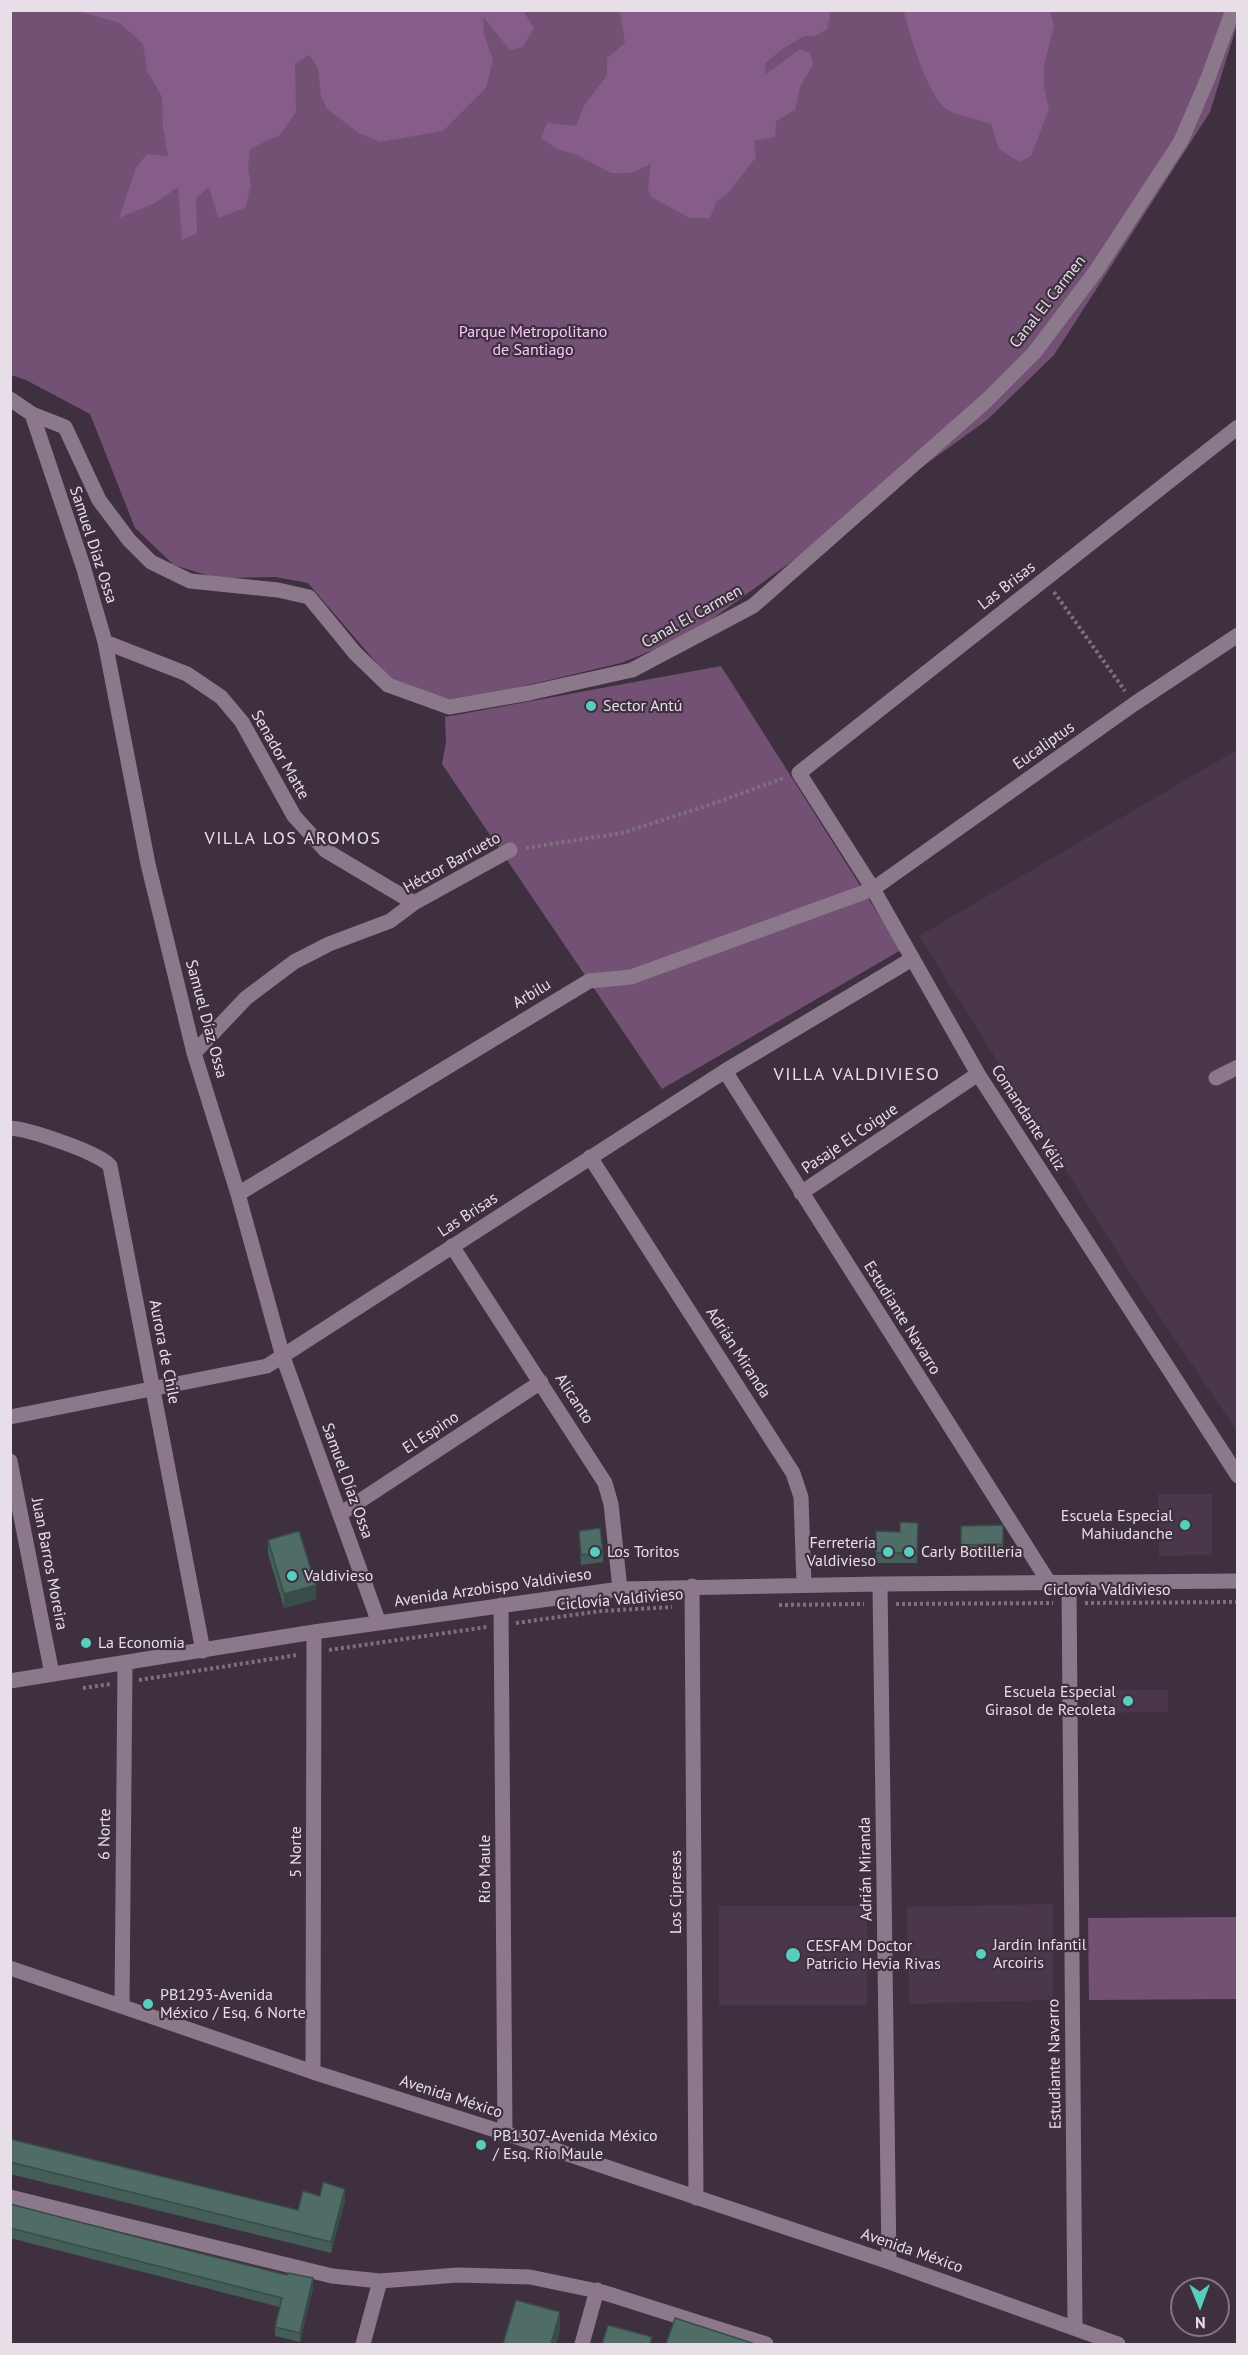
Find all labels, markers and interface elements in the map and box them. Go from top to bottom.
street label: Canal El Carmen [1006,252,1090,352]
park label: Parque Metropolitano de Santiago [459,322,607,360]
street label: Samuel Díaz Ossa [65,484,121,606]
street label: Las Brisas [975,558,1039,614]
street label: Canal El Carmen [638,581,746,653]
place label: Sector Antú [603,696,682,716]
marker: Sector Antú [584,699,598,713]
street label: Senador Matte [247,707,313,803]
street label: Eucaliptus [1010,718,1078,774]
district label: VILLA LOS AROMOS [204,828,382,850]
street label: Héctor Barrueto [400,828,504,898]
street label: Samuel Díaz Ossa [181,958,231,1080]
street label: Arbilu [509,975,555,1013]
street label: Comandante Véliz [987,1062,1069,1174]
district label: VILLA VALDIVIESO [774,1064,940,1086]
street label: Pasaje El Coigue [798,1100,902,1178]
street label: Las Brisas [435,1189,501,1241]
street label: Estudiante Navarro [859,1258,945,1378]
street label: Aurora de Chile [144,1298,184,1406]
street label: Adrián Miranda [702,1304,774,1402]
street label: Alicanto [551,1370,597,1428]
street label: El Espino [399,1408,463,1458]
street label: Samuel Díaz Ossa [317,1421,377,1541]
street label: Juan Barros Moreira [27,1496,71,1632]
place label: Escuela Especial Mahiudanche [1061,1506,1173,1544]
marker: Escuela Especial Mahiudanche [1178,1518,1192,1532]
place label: Ferretería Valdivieso [807,1533,876,1571]
place label: Los Toritos [607,1542,680,1562]
place label: Carly Botilleria [921,1542,1022,1562]
marker: Los Toritos [588,1545,602,1559]
marker: Ferretería Valdivieso [881,1545,895,1559]
marker: Carly Botilleria [902,1545,916,1559]
street label: Avenida Arzobispo Valdivieso [393,1565,593,1611]
place label: Valdivieso [304,1566,373,1586]
marker: Valdivieso [285,1569,299,1583]
street label: Ciclovía Valdivieso [1043,1580,1171,1600]
street label: Ciclovía Valdivieso [556,1585,684,1615]
place label: La Economía [98,1633,185,1653]
marker: La Economía [79,1636,93,1650]
place label: Escuela Especial Girasol de Recoleta [985,1682,1116,1720]
marker: Escuela Especial Girasol de Recoleta [1121,1694,1135,1708]
street label: 6 Norte [95,1808,115,1860]
street label: Adrián Miranda [855,1817,877,1921]
street label: 5 Norte [286,1826,306,1878]
street label: Río Maule [475,1835,495,1903]
street label: Los Cipreses [666,1850,686,1934]
place label: Jardín Infantil Arcoíris [993,1935,1087,1973]
place label: CESFAM Doctor Patricio Hevia Rivas [806,1936,941,1974]
marker: CESFAM Doctor Patricio Hevia Rivas [784,1946,802,1964]
marker: Jardín Infantil Arcoíris [974,1947,988,1961]
place label: PB1293-Avenida México / Esq. 6 Norte [160,1985,306,2023]
marker: PB1293-Avenida México / Esq. 6 Norte [141,1997,155,2011]
street label: Estudiante Navarro [1044,1999,1066,2129]
street label: Avenida México [397,2071,505,2123]
place label: PB1307-Avenida México / Esq. Río Maule [493,2126,658,2164]
marker: PB1307-Avenida México / Esq. Río Maule [474,2138,488,2152]
street label: Avenida México [858,2225,966,2277]
north arrow [1170,2277,1230,2337]
text: N [1195,2313,1206,2333]

